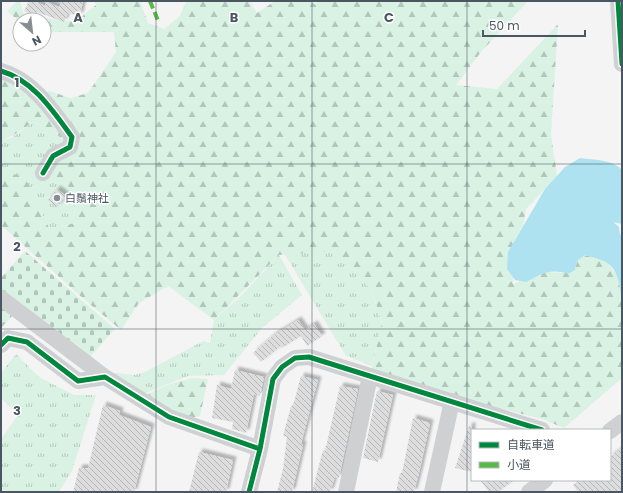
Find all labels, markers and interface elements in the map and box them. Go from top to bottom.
text: A [73,8,83,27]
text: B [230,8,239,27]
text: C [384,8,394,27]
north arrow [12,12,52,52]
scale bar [483,12,585,38]
text: 50 m [489,17,520,34]
text: N [29,32,44,50]
text: 1 [15,73,19,92]
place label: 白鬚神社 [65,190,109,206]
marker: 白鬚神社 [52,193,62,203]
text: 2 [13,237,21,256]
text: 3 [13,401,21,420]
legend [471,429,611,481]
text: 自転車道 [507,436,555,453]
text: 小道 [507,456,531,473]

